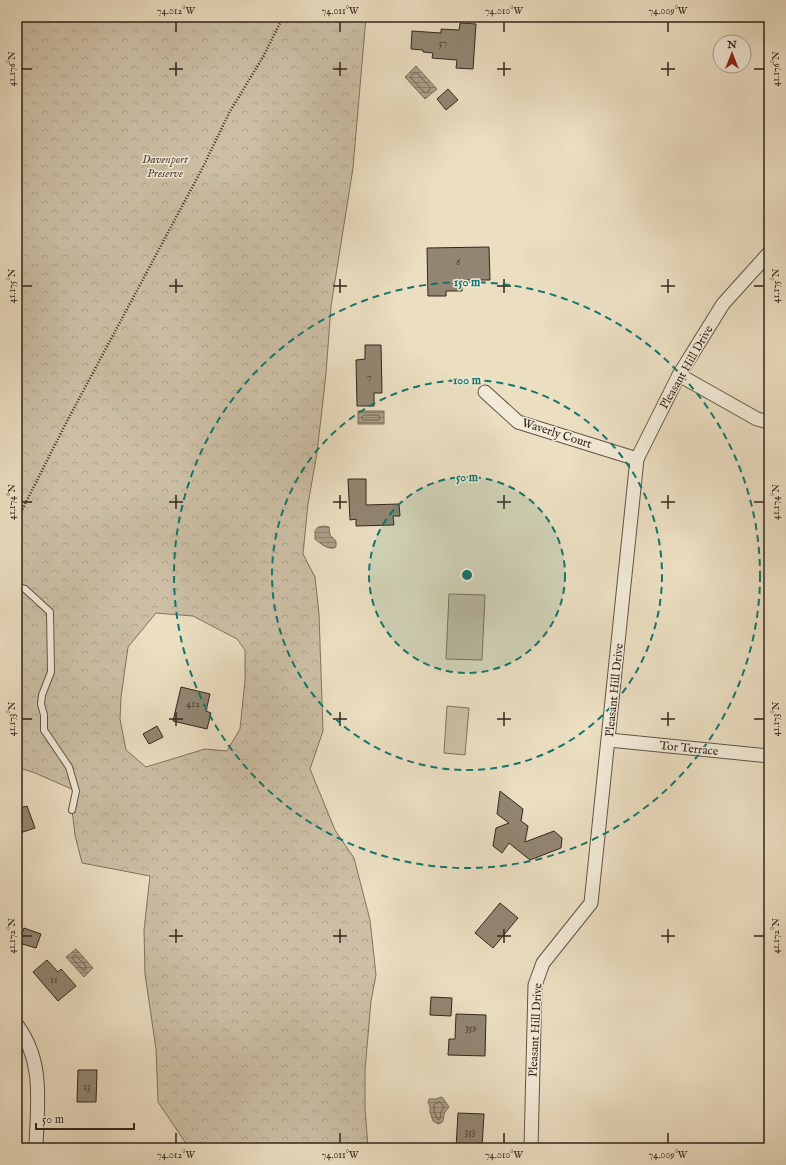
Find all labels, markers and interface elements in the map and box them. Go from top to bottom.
text: 74.012°W [157,5,195,18]
text: 74.011°W [322,5,359,18]
text: 74.010°W [485,5,523,18]
text: 74.009°W [649,5,688,18]
north arrow [712,34,752,74]
house number: 57 [439,37,447,50]
text: N [726,38,737,52]
text: 41.176°N [6,51,19,87]
text: 41.176°N [770,51,783,87]
park label: Davenport Preserve [142,152,189,181]
house number: 6 [456,256,461,269]
text: 41.175°N [6,268,19,303]
text: 41.175°N [770,268,783,303]
text: 150 m [454,275,481,290]
street label: Pleasant Hill Drive [656,322,717,412]
house number: 7 [367,371,372,384]
text: 100 m [453,373,482,388]
street label: Waverly Court [520,415,594,452]
text: 50 m [456,470,479,485]
text: 41.174°N [6,484,19,520]
text: 41.174°N [770,484,783,520]
centre of rings [460,568,474,582]
street label: Pleasant Hill Drive [602,642,627,738]
house number: 412 [186,698,200,711]
text: 41.173°N [6,701,19,736]
text: 41.173°N [770,701,783,736]
street label: Tor Terrace [659,738,720,759]
text: 41.172°N [6,918,19,954]
text: 41.172°N [770,918,783,954]
house number: 11 [50,974,58,987]
street label: Pleasant Hill Drive [526,982,545,1077]
house number: 359 [465,1022,477,1035]
house number: 13 [83,1081,91,1094]
scale bar [36,1105,134,1131]
text: 50 m [42,1112,64,1127]
house number: 353 [464,1126,476,1139]
text: 74.012°W [157,1149,195,1162]
text: 74.011°W [322,1149,359,1162]
text: 74.010°W [485,1149,523,1162]
text: 74.009°W [649,1149,688,1162]

